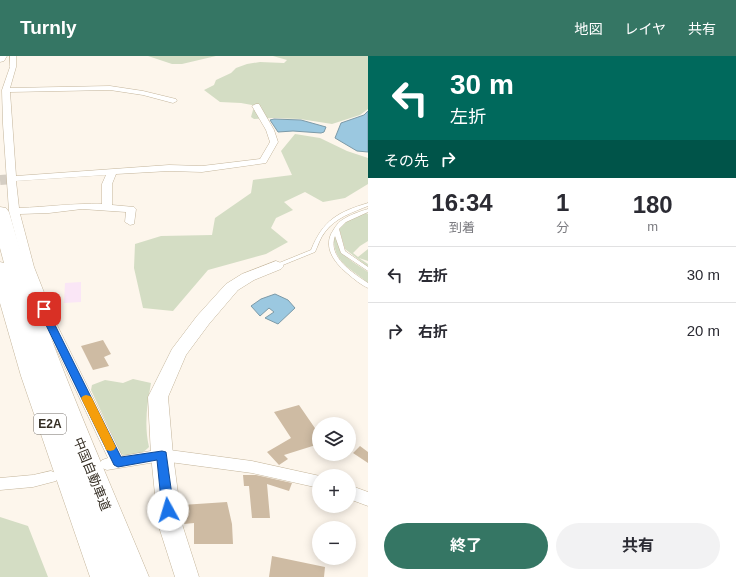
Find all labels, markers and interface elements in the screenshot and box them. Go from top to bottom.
text: Turnly [20,17,77,38]
text: 地図 [574,21,602,37]
text: レイヤ [624,21,666,37]
text: 共有 [688,21,716,37]
text: 30 m [450,69,514,100]
icon: left [384,72,436,124]
text: 左折 [450,107,486,127]
icon: right [437,148,459,170]
text: その先 [384,152,429,169]
text: 16:34 [431,189,493,216]
text: 1 [556,189,569,216]
text: 180 [633,191,673,218]
text: m [647,219,658,234]
text: 到着 [449,220,475,235]
text: 分 [556,220,569,235]
icon: left [384,264,406,286]
text: 30 m [687,266,720,283]
text: 左折 [418,267,448,284]
pin [27,292,61,326]
icon: arrive [33,298,55,320]
icon: right [384,320,406,342]
text: 20 m [687,322,720,339]
text: 右折 [418,323,448,340]
road number: E2A [34,414,66,434]
map controls [312,417,356,565]
button: layers [312,417,356,461]
street label: 中国自動車道 [70,435,114,513]
button: + [312,469,356,513]
position arrow [147,489,189,531]
button: − [312,521,356,565]
button: 終了 [384,523,548,569]
button: 共有 [556,523,720,569]

